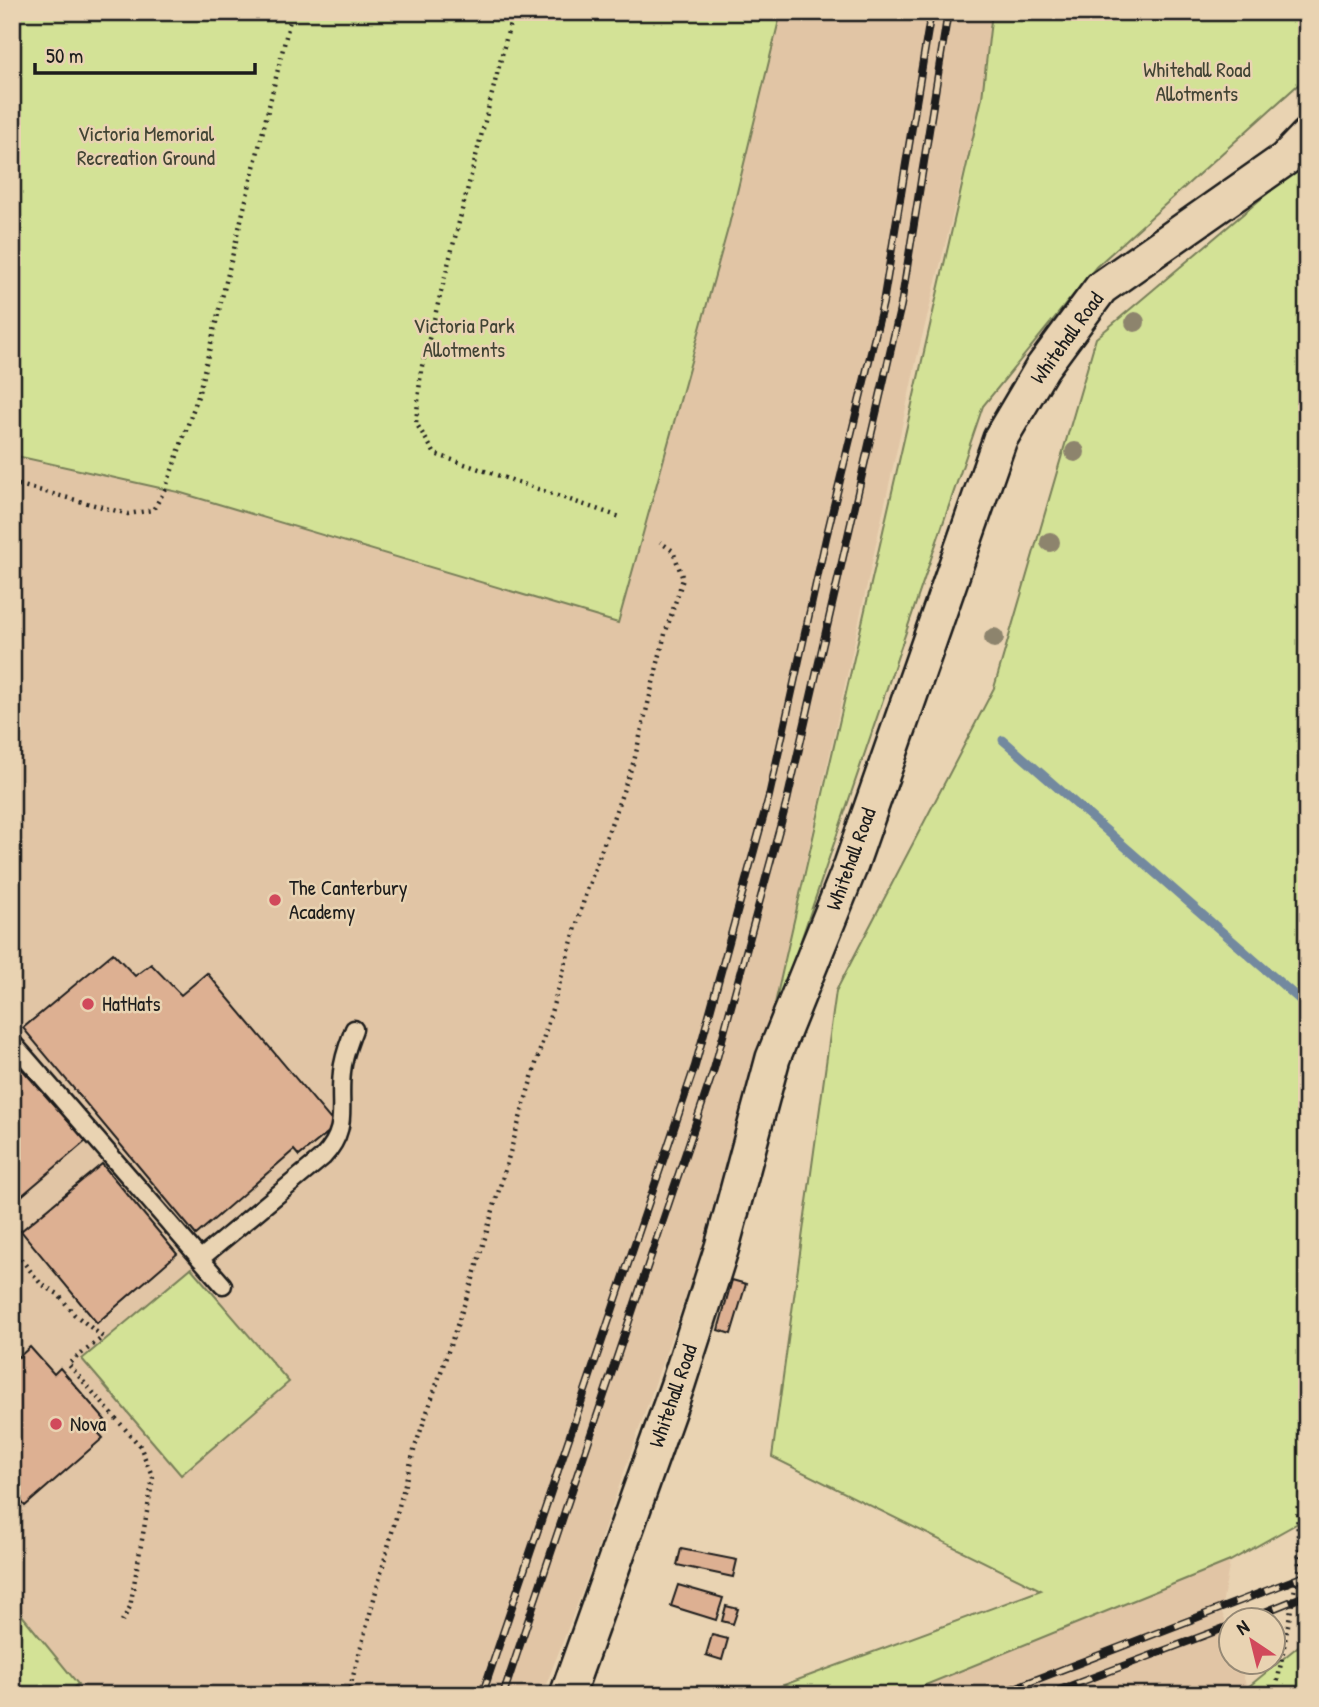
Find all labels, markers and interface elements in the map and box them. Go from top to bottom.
scale bar [35,32,256,76]
text: 50 m [46,41,83,70]
park label: Whitehall Road Allotments [1143,55,1251,108]
park label: Victoria Memorial Recreation Ground [77,119,215,172]
street label: Whitehall Road [1023,286,1110,390]
park label: Victoria Park Allotments [413,311,515,364]
street label: Whitehall Road [819,803,883,914]
place label: The Canterbury Academy [289,873,408,926]
marker: The Canterbury Academy [267,892,283,908]
place label: HatHats [102,989,161,1018]
marker: HatHats [80,996,96,1012]
street label: Whitehall Road [641,1340,704,1451]
place label: Nova [70,1409,106,1438]
marker: Nova [48,1416,64,1432]
north arrow [1218,1606,1288,1676]
text: N [1231,1614,1254,1641]

